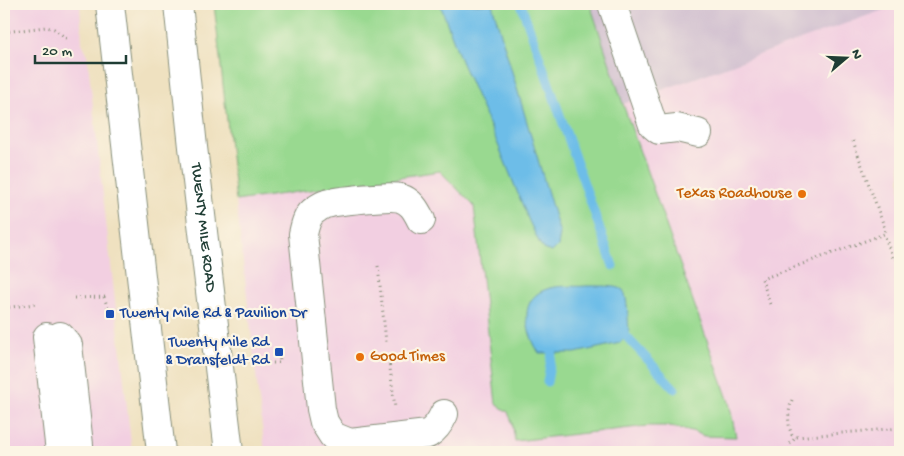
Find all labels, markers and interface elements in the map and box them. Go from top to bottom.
scale bar [35,32,126,64]
north arrow [822,32,872,82]
text: 20 m [42,43,72,61]
text: N [846,47,865,62]
street label: TWENTY MILE ROAD [185,161,220,294]
place label: Texas Roadhouse [676,185,793,204]
marker: Texas Roadhouse [796,188,808,200]
place label: Twenty Mile Rd & Pavilion Dr [119,305,308,324]
marker: Twenty Mile Rd & Pavilion Dr [104,308,116,320]
place label: Twenty Mile Rd & Dransfeldt Rd [165,334,271,371]
marker: Twenty Mile Rd & Dransfeldt Rd [273,346,285,358]
place label: Good Times [370,348,446,367]
marker: Good Times [354,351,366,363]

